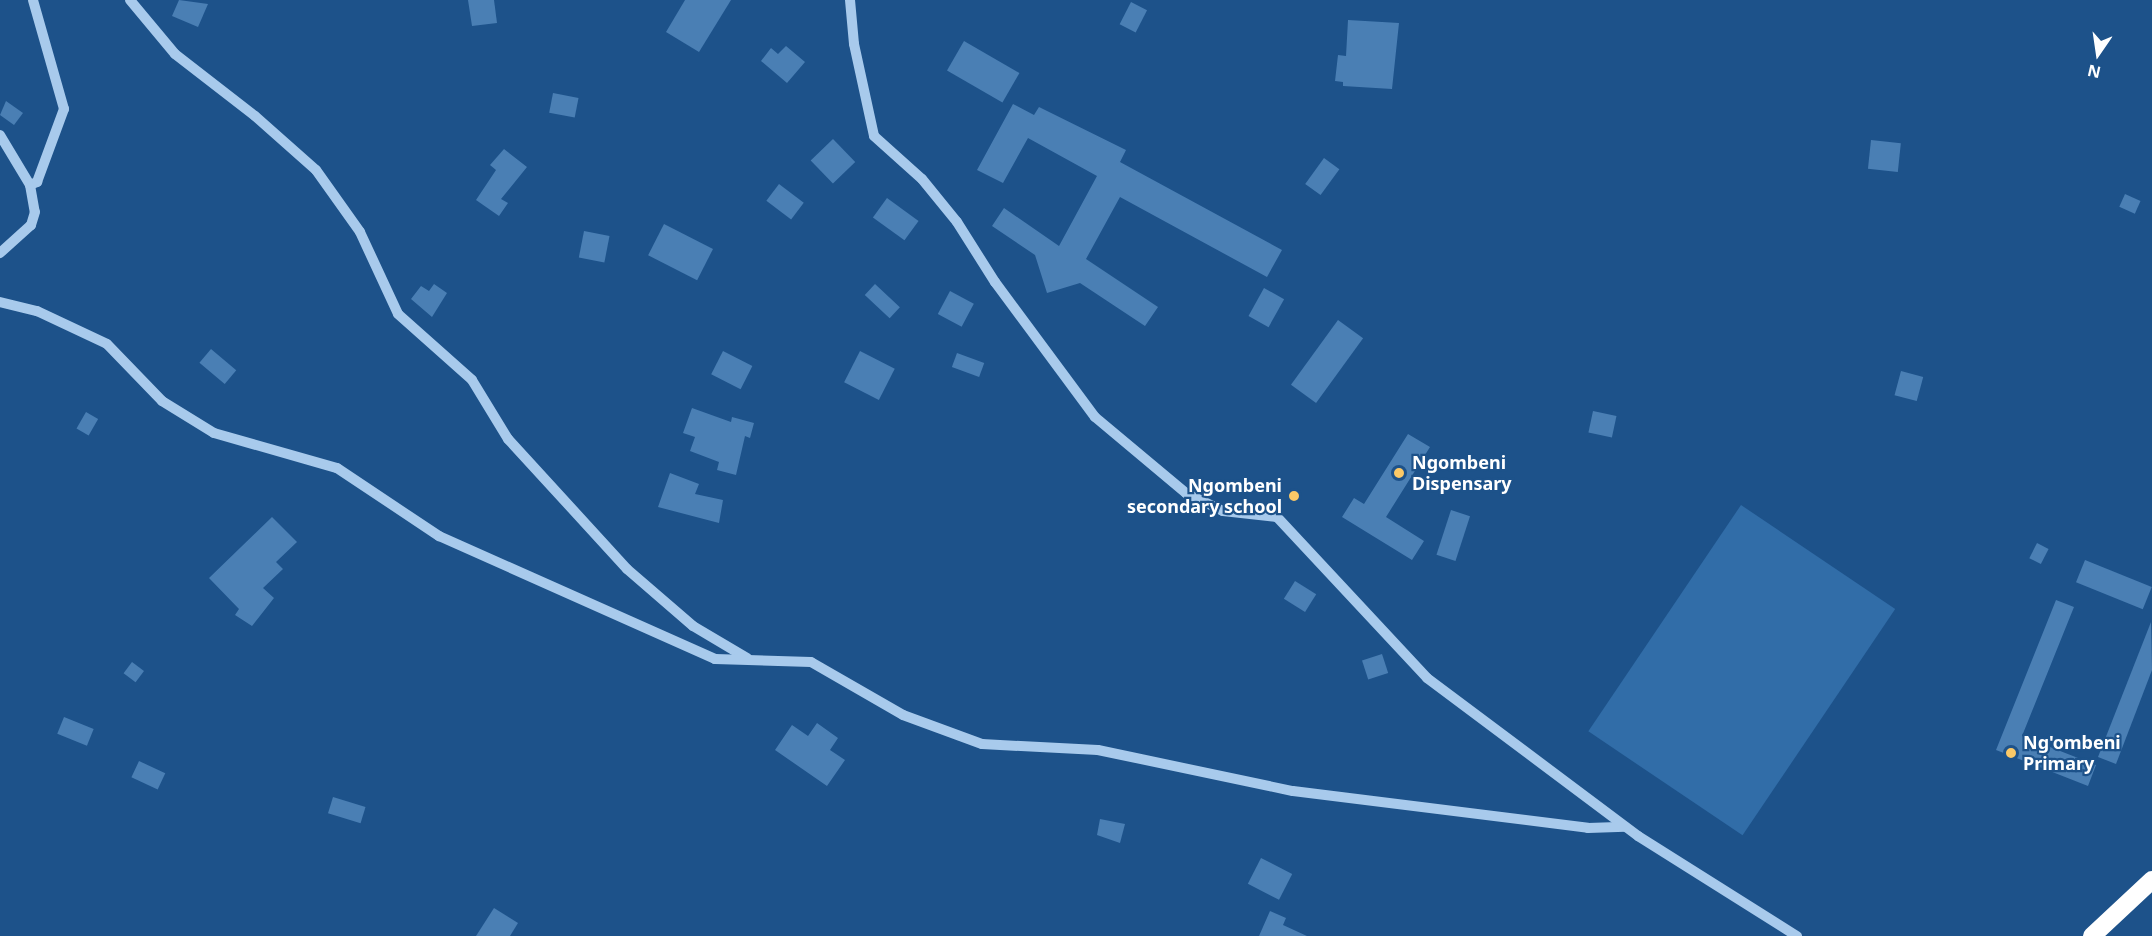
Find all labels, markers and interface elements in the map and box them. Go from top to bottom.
north arrow [2068,24,2128,84]
text: N [2085,59,2103,84]
place label: Ngombeni Dispensary [1412,452,1512,494]
marker: Ngombeni Dispensary [1390,464,1408,482]
place label: Ngombeni secondary school [1127,475,1282,518]
marker: Ngombeni secondary school [1287,489,1301,503]
place label: Ng'ombeni Primary [2023,732,2121,774]
marker: Ng'ombeni Primary [2004,746,2018,760]

